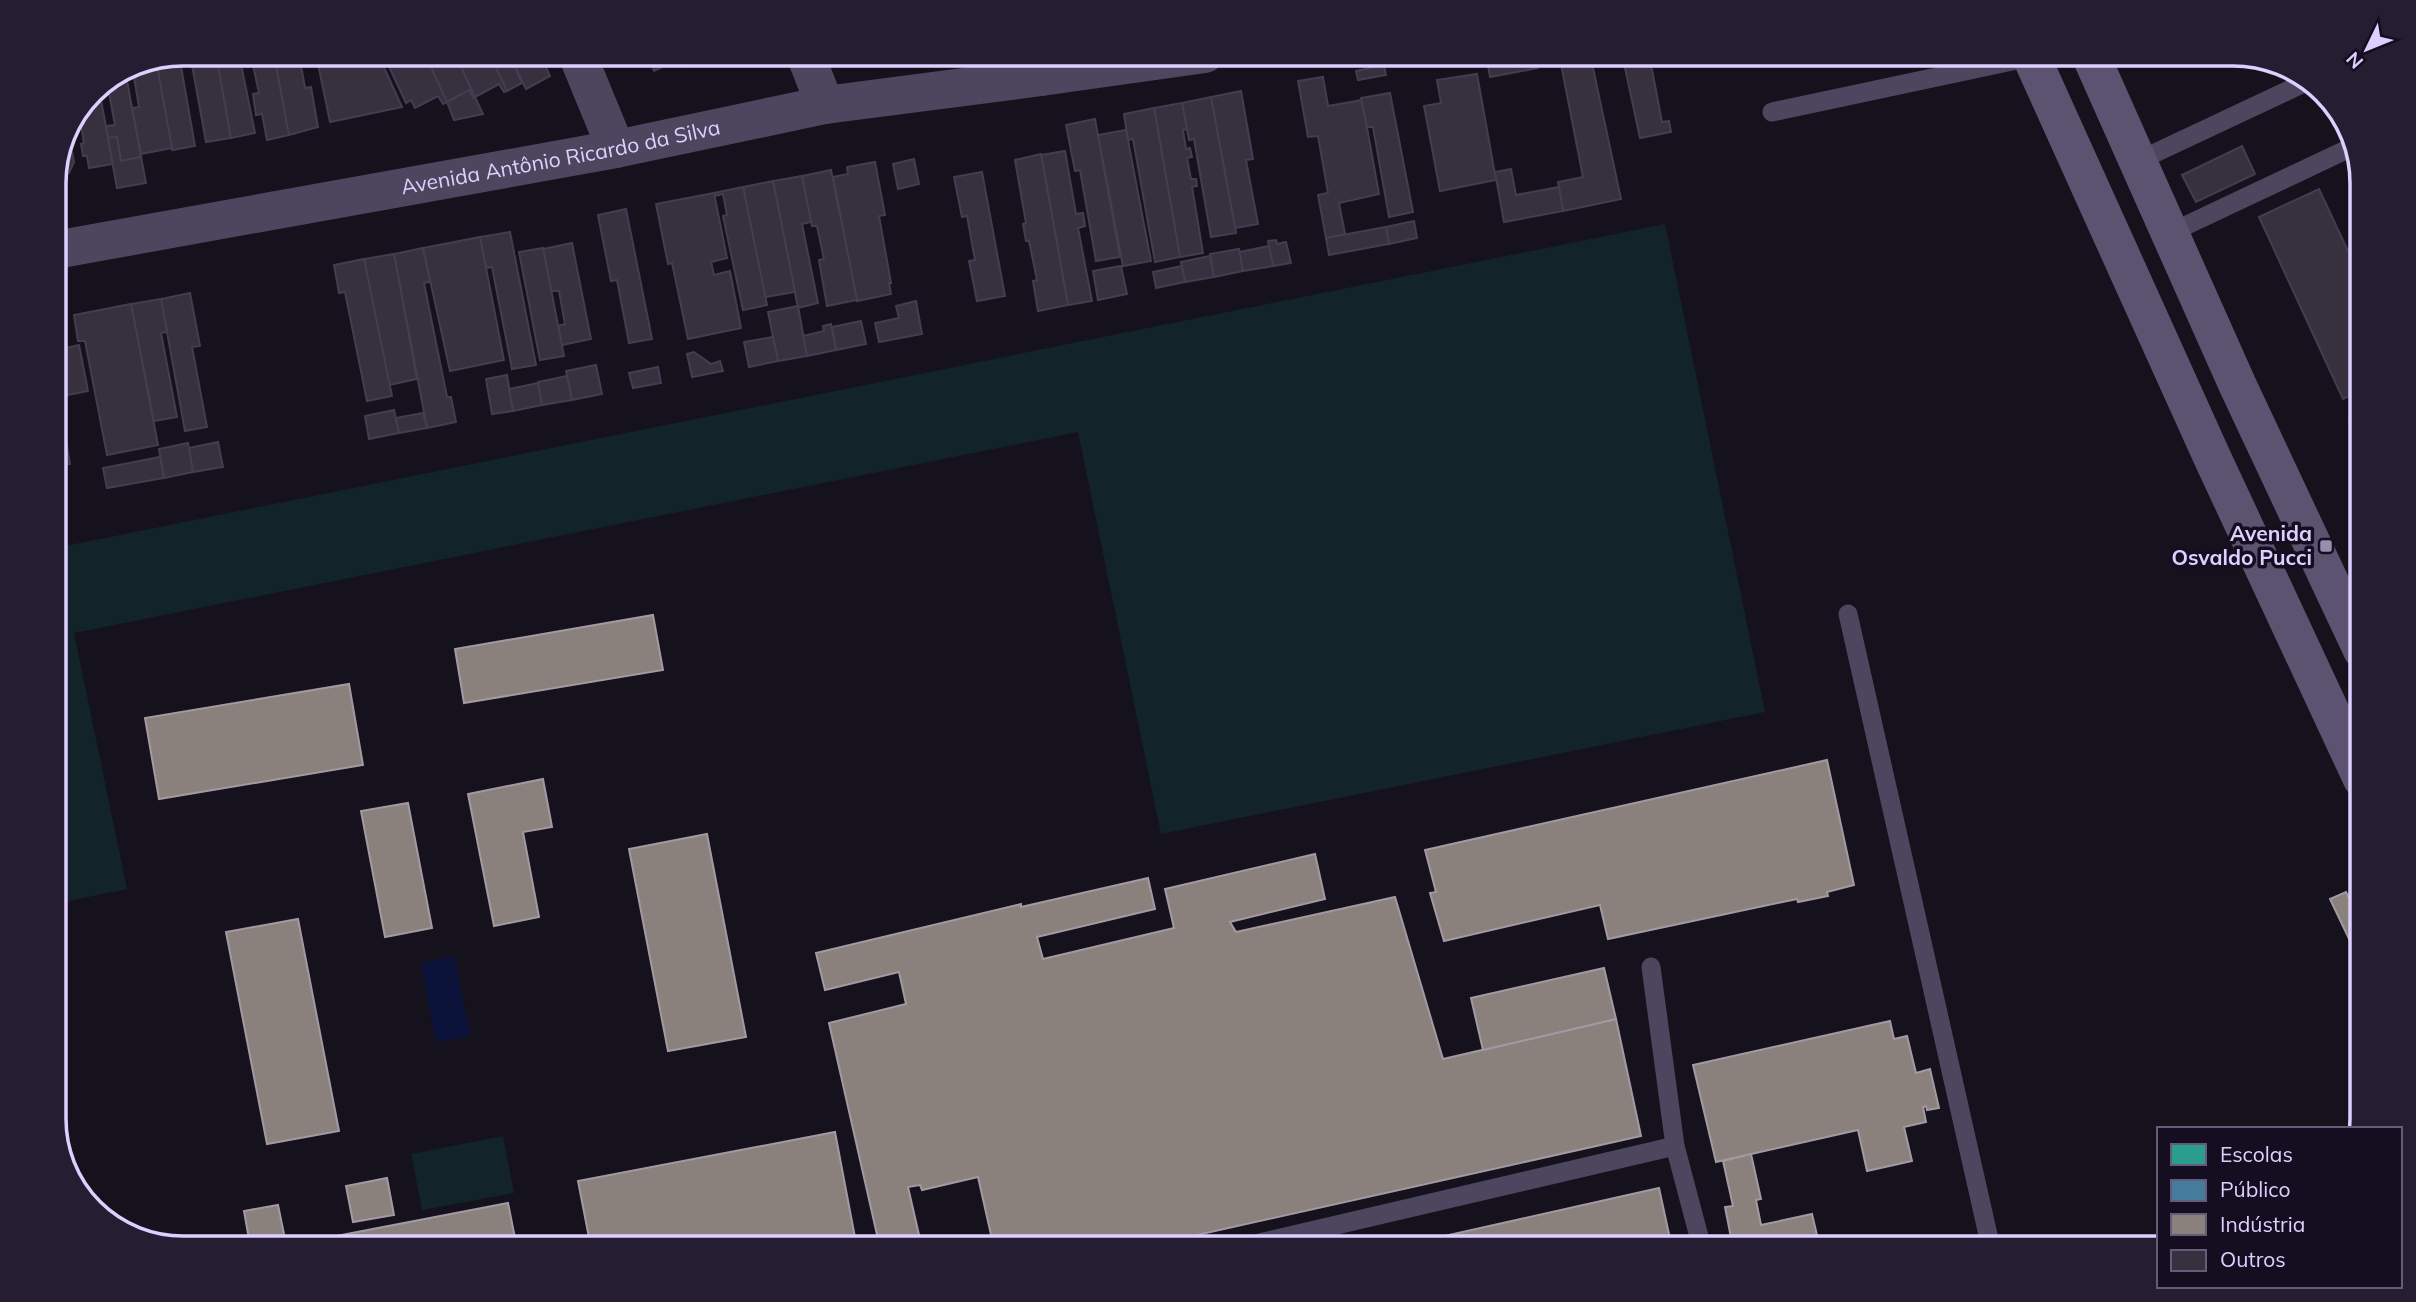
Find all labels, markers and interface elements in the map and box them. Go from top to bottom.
north arrow [2332,14,2402,84]
text: N [2341,47,2368,74]
street label: Avenida Antônio Ricardo da Silva [399,113,722,199]
place label: Avenida Osvaldo Pucci [2171,520,2312,570]
marker: Avenida Osvaldo Pucci [2318,538,2334,554]
legend [2157,1127,2402,1288]
text: Escolas [2220,1141,2293,1167]
text: Público [2220,1176,2290,1202]
text: Indústria [2220,1211,2305,1237]
text: Outros [2220,1246,2286,1272]

